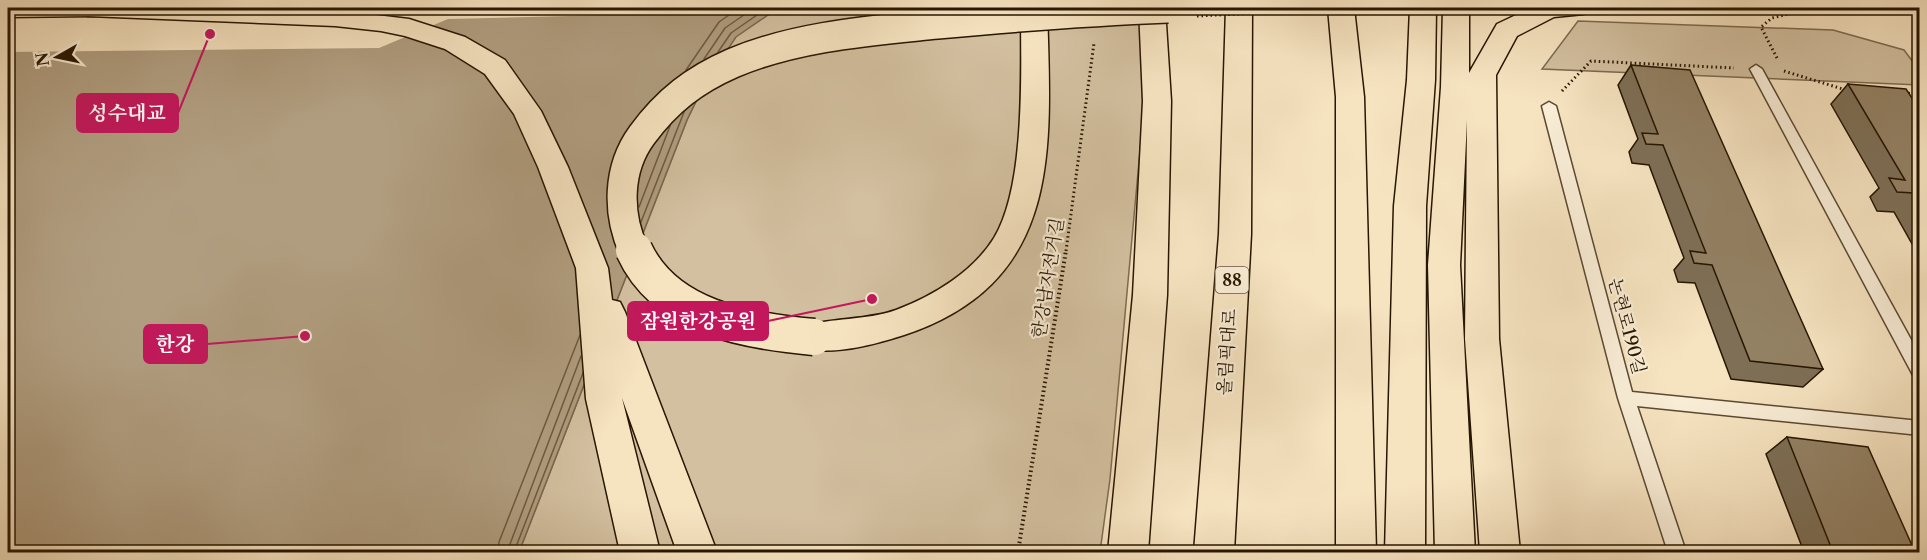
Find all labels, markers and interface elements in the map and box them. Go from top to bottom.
north arrow [27,27,87,87]
text: N [31,51,53,68]
callout: 성수대교 [77,94,178,132]
text: 성수대교 [88,101,166,125]
street label: 한강남자전거길 [1028,216,1068,340]
road number: 88 [1216,267,1248,293]
street label: 논현로190길 [1604,275,1650,377]
callout: 잠원한강공원 [628,302,768,340]
street label: 올림픽대로 [1213,308,1241,396]
text: 잠원한강공원 [640,309,756,333]
callout: 한강 [144,325,207,363]
text: 한강 [156,332,195,356]

